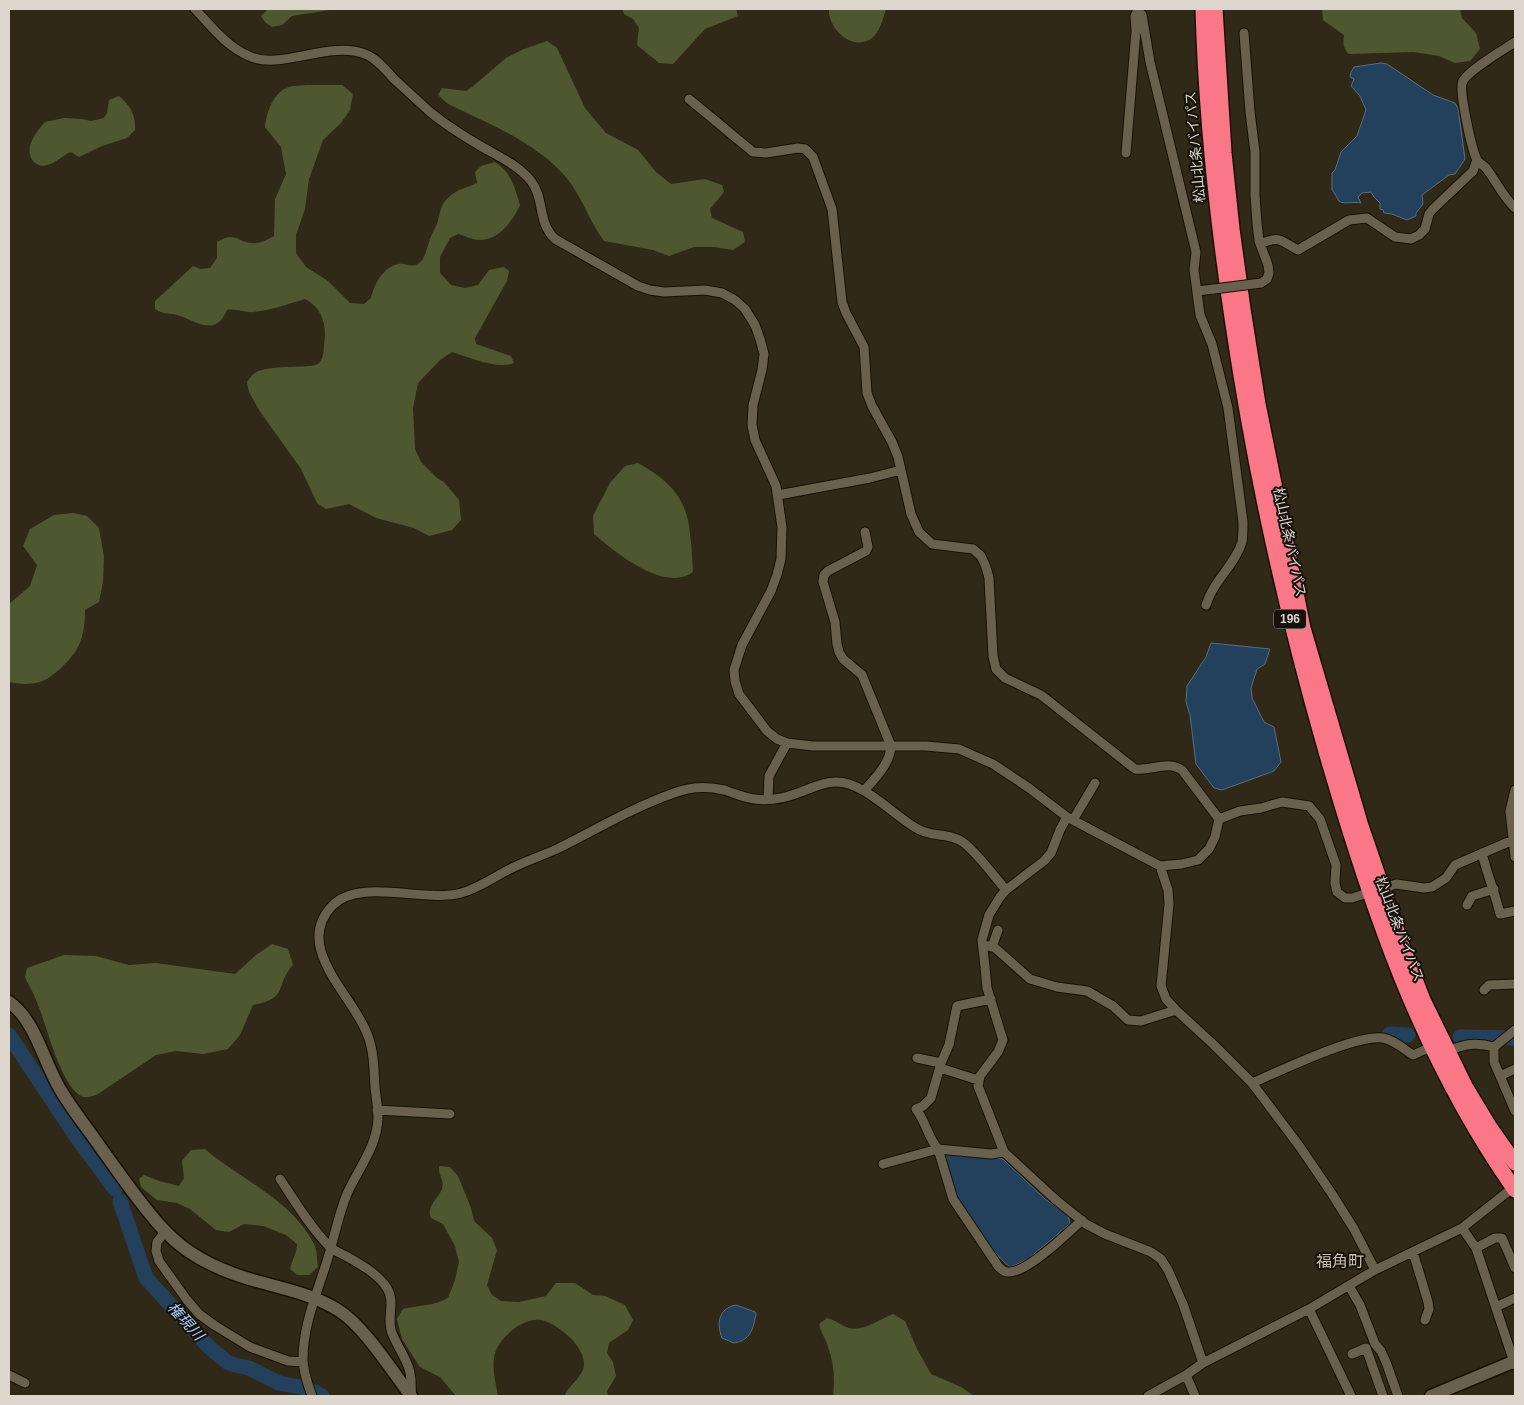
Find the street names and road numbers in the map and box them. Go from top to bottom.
street label: 松山北条バイパス [1182,91,1208,203]
street label: 松山北条バイパス [1271,486,1309,598]
road number: 196 [1274,610,1306,628]
street label: 松山北条バイパス [1373,874,1427,984]

